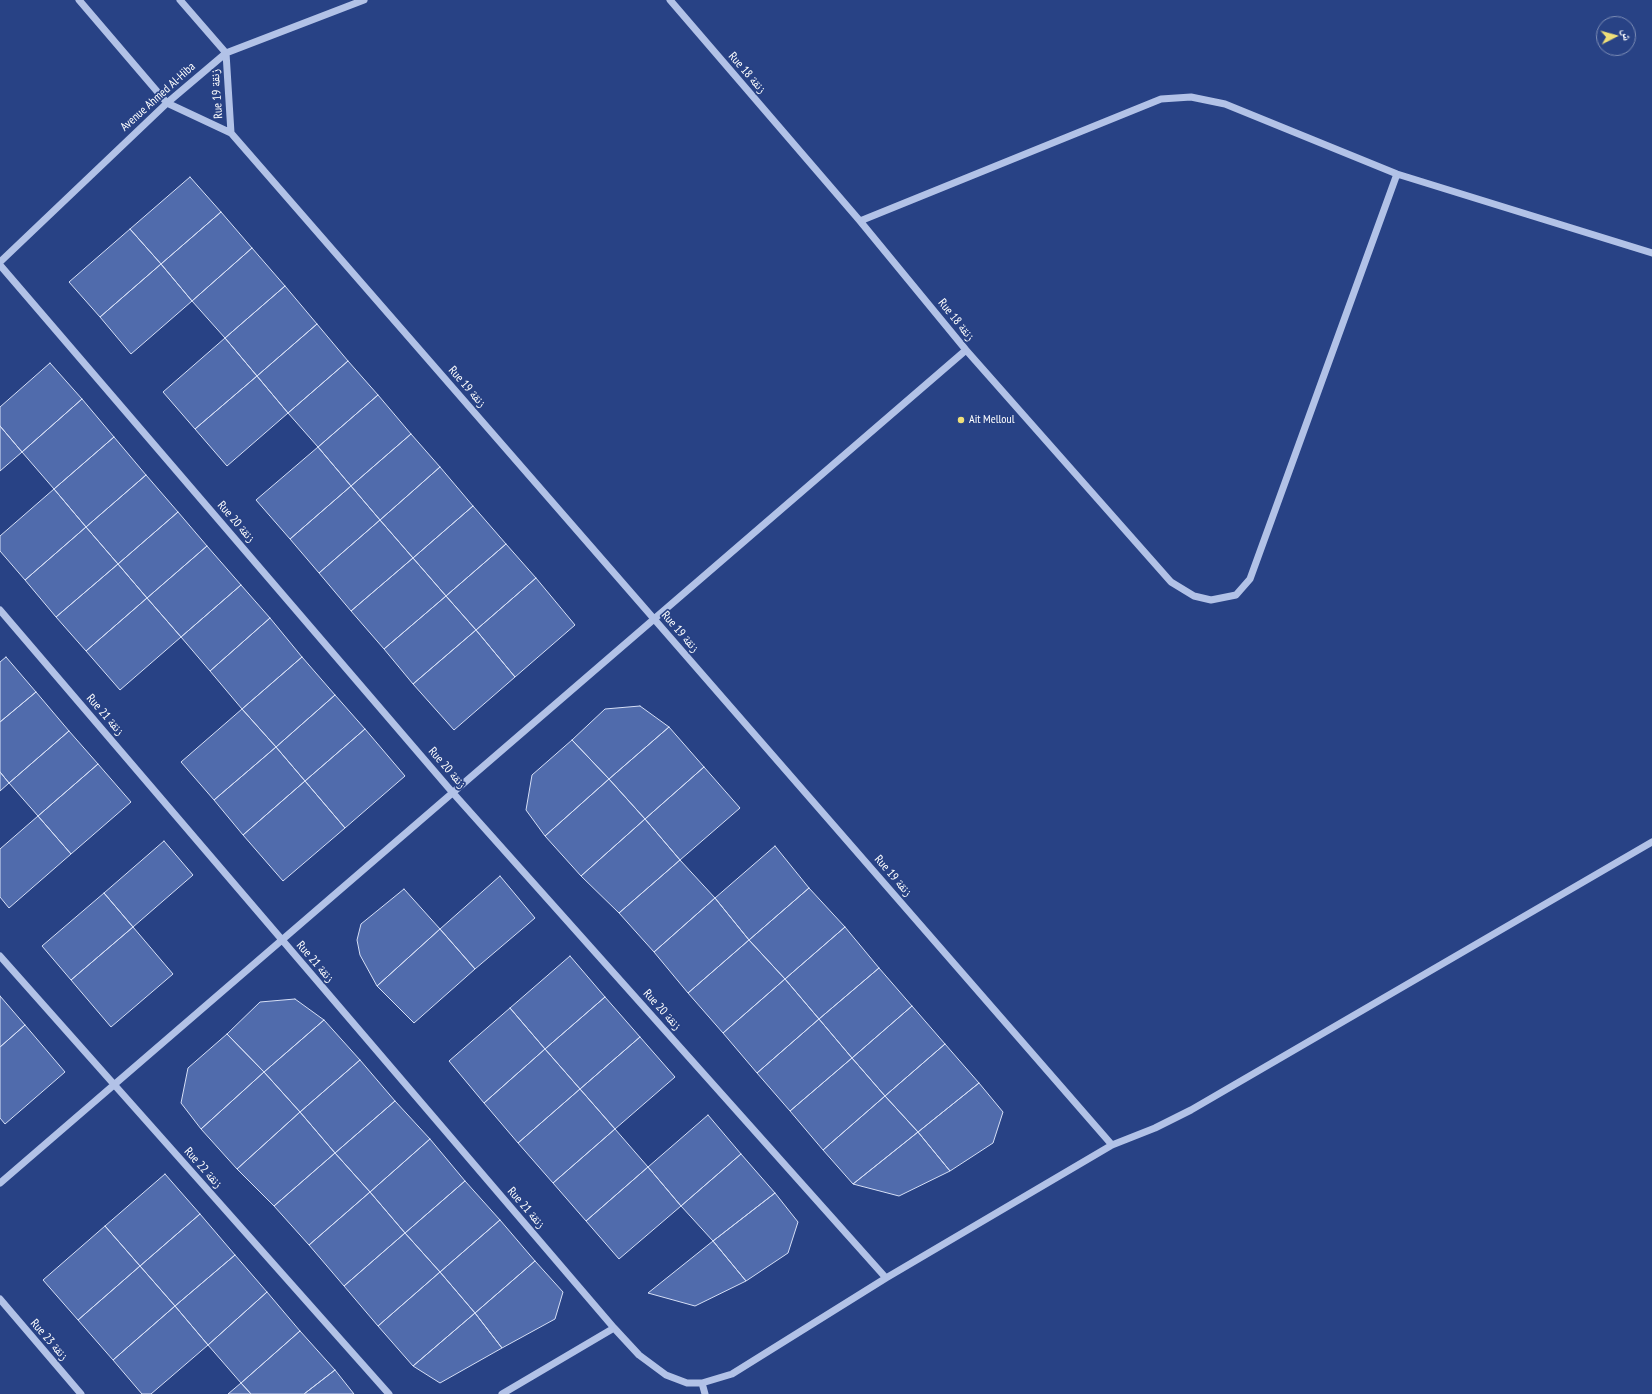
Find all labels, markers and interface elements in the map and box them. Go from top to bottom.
north arrow [1596,16,1636,56]
text: ش [1619,28,1635,41]
street label: Rue 18 زنقة [725,49,769,97]
street label: Avenue Ahmed Al-Hiba [118,60,198,134]
street label: Rue 19 زنقة [208,69,226,119]
street label: Rue 18 زنقة [935,296,977,344]
street label: Rue 19 زنقة [445,363,489,411]
place label: Ait Melloul [969,413,1015,427]
marker: Ait Melloul [956,415,966,425]
street label: Rue 20 زنقة [214,498,258,546]
street label: Rue 19 زنقة [658,608,702,656]
street label: Rue 21 زنقة [83,691,127,739]
street label: Rue 20 زنقة [425,744,469,792]
street label: Rue 19 زنقة [871,852,915,900]
street label: Rue 21 زنقة [293,938,337,986]
street label: Rue 20 زنقة [640,987,684,1033]
street label: Rue 22 زنقة [181,1145,225,1191]
street label: Rue 21 زنقة [504,1184,548,1232]
street label: Rue 23 زنقة [27,1316,71,1364]

